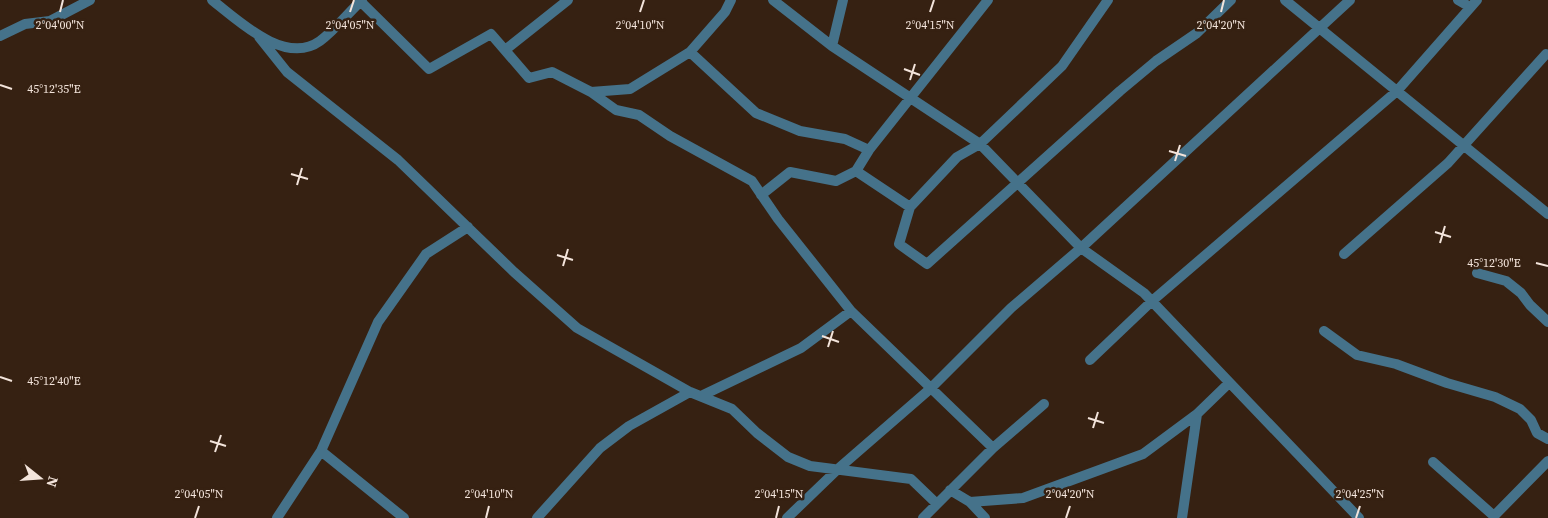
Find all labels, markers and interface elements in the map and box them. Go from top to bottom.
text: 2°04'00"N [35,17,85,33]
text: 2°04'05"N [325,17,375,33]
text: 2°04'10"N [615,17,665,33]
text: 2°04'15"N [905,17,955,33]
text: 2°04'20"N [1196,17,1246,33]
text: 45°12'35"E [27,81,81,97]
text: 45°12'30"E [1467,255,1521,271]
text: 45°12'40"E [27,373,81,389]
north arrow [15,453,65,503]
text: N [41,474,63,490]
text: 2°04'05"N [174,486,224,502]
text: 2°04'10"N [464,486,514,502]
text: 2°04'15"N [754,486,804,502]
text: 2°04'20"N [1045,486,1095,502]
text: 2°04'25"N [1335,486,1385,502]

